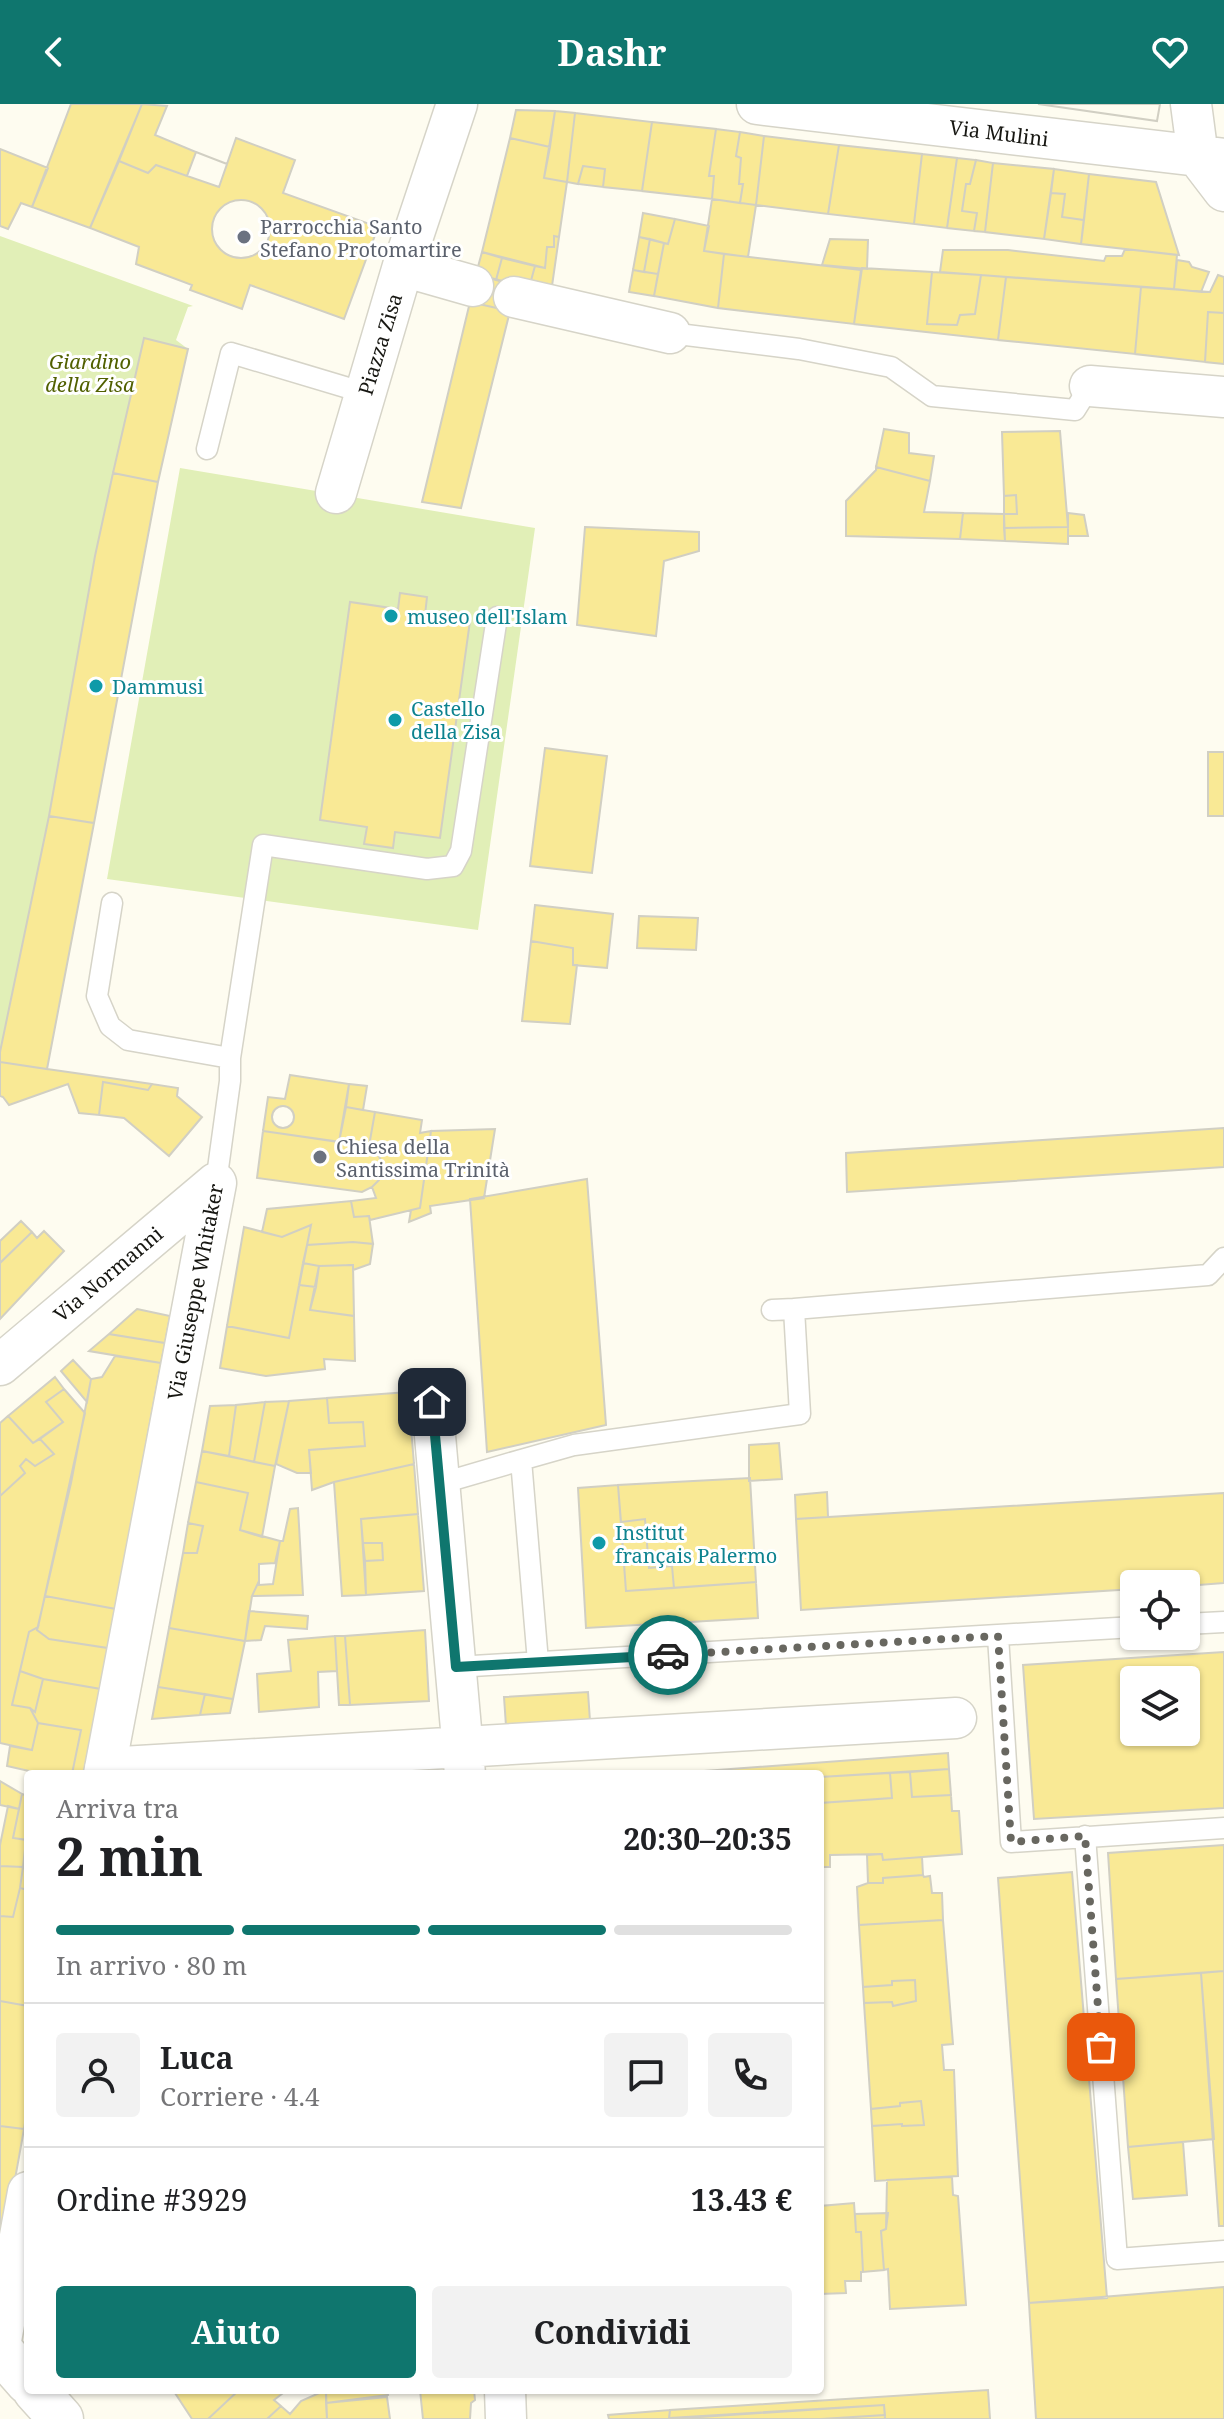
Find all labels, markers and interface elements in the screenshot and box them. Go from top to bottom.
text: Dashr [557,28,667,77]
icon: back [32,30,76,74]
icon: heart [1148,30,1192,74]
street label: Via Mulini [948,114,1051,153]
place label: Parrocchia Santo Stefano Protomartire [260,213,462,263]
marker: Parrocchia Santo Stefano Protomartire [235,228,253,246]
street label: Piazza Zisa [352,290,408,398]
park label: Giardino della Zisa [45,348,135,398]
place label: museo dell'Islam [407,603,568,630]
marker: museo dell'Islam [382,607,400,625]
place label: Dammusi [112,673,204,700]
marker: Dammusi [87,677,105,695]
place label: Castello della Zisa [411,695,501,745]
marker: Castello della Zisa [386,711,404,729]
place label: Chiesa della Santissima Trinità [336,1133,510,1183]
marker: Chiesa della Santissima Trinità [311,1148,329,1166]
street label: Via Giuseppe Whitaker [161,1181,229,1402]
street label: Via Normanni [48,1220,169,1328]
pin [398,1368,466,1436]
icon: home [410,1380,454,1424]
place label: Institut français Palermo [615,1519,777,1569]
marker: Institut français Palermo [590,1534,608,1552]
map controls [1120,1570,1200,1746]
button: locate [1120,1570,1200,1650]
courier [628,1615,708,1695]
icon: car [646,1633,690,1677]
button: layers [1120,1666,1200,1746]
text: Arriva tra [56,1790,179,1826]
text: 20:30–20:35 [623,1818,792,1859]
text: 2 min [56,1820,203,1891]
text: In arrivo · 80 m [56,1947,247,1983]
pin [1067,2013,1135,2081]
icon: bag [1079,2025,1123,2069]
button: person [56,2033,140,2117]
button: chat [604,2033,688,2117]
button: phone [708,2033,792,2117]
text: Luca [160,2037,233,2078]
text: Corriere · 4.4 [160,2078,319,2114]
text: Ordine #3929 [56,2179,247,2220]
text: 13.43 € [691,2179,792,2220]
button: Aiuto [56,2286,416,2378]
button: Condividi [432,2286,792,2378]

